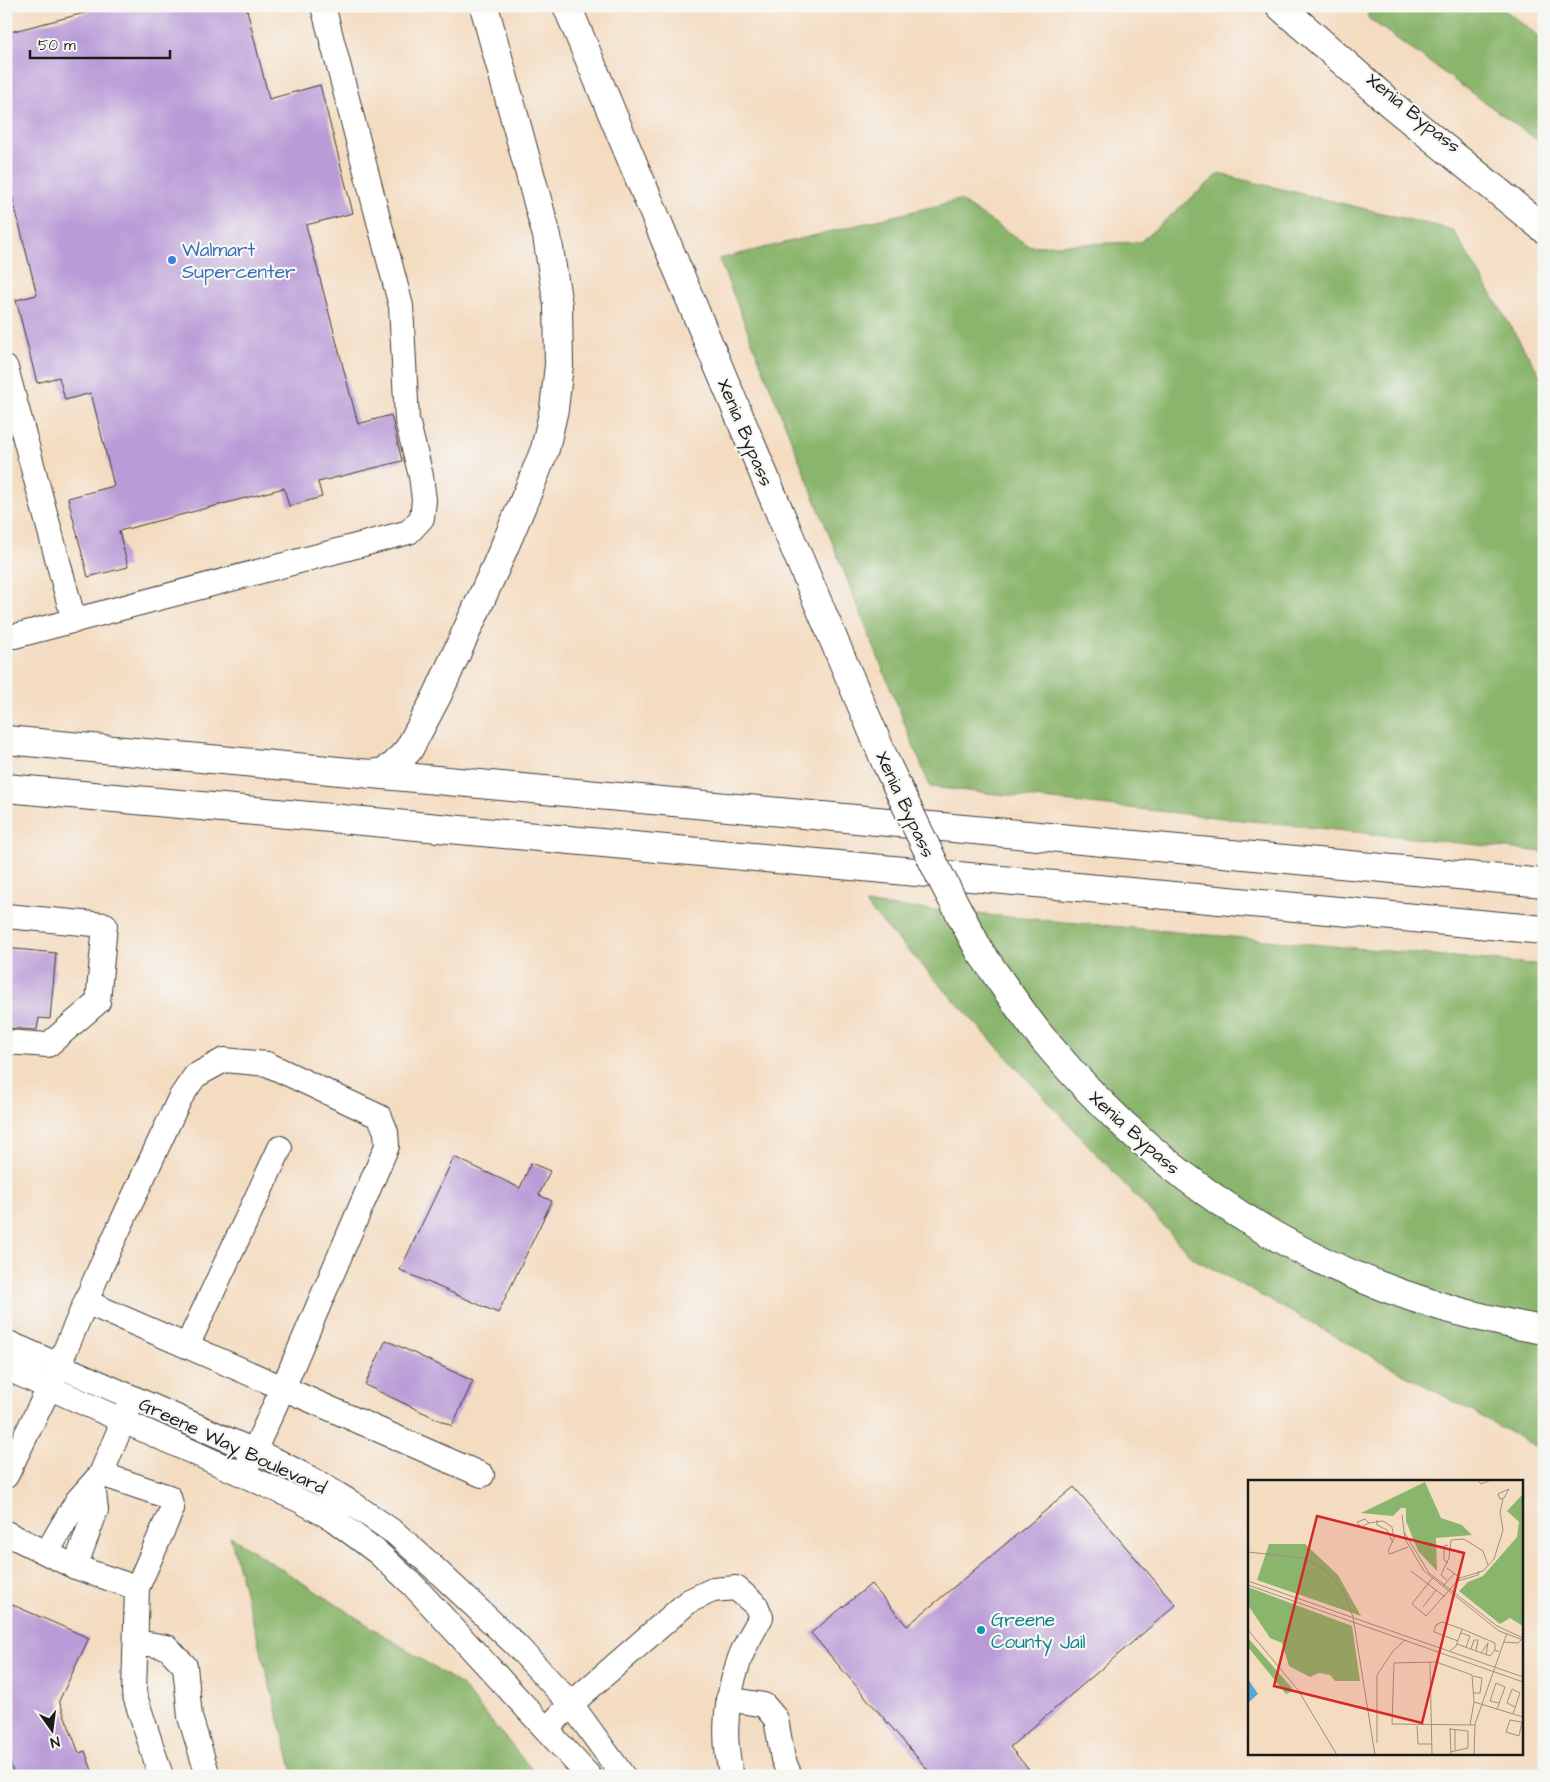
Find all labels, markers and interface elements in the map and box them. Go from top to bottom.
scale bar [30,28,170,60]
text: 50 m [38,35,76,56]
street label: Xenia Bypass [1359,67,1466,160]
place label: Walmart Supercenter [182,237,296,286]
marker: Walmart Supercenter [166,254,178,266]
street label: Xenia Bypass [709,375,779,491]
street label: Xenia Bypass [867,747,941,863]
street label: Xenia Bypass [1082,1085,1186,1182]
street label: Greene Way Boulevard [134,1391,331,1503]
inset map [1248,1480,1522,1754]
place label: Greene County Jail [991,1607,1086,1657]
marker: Greene County Jail [975,1624,987,1636]
north arrow [28,1704,78,1754]
text: N [48,1731,62,1752]

